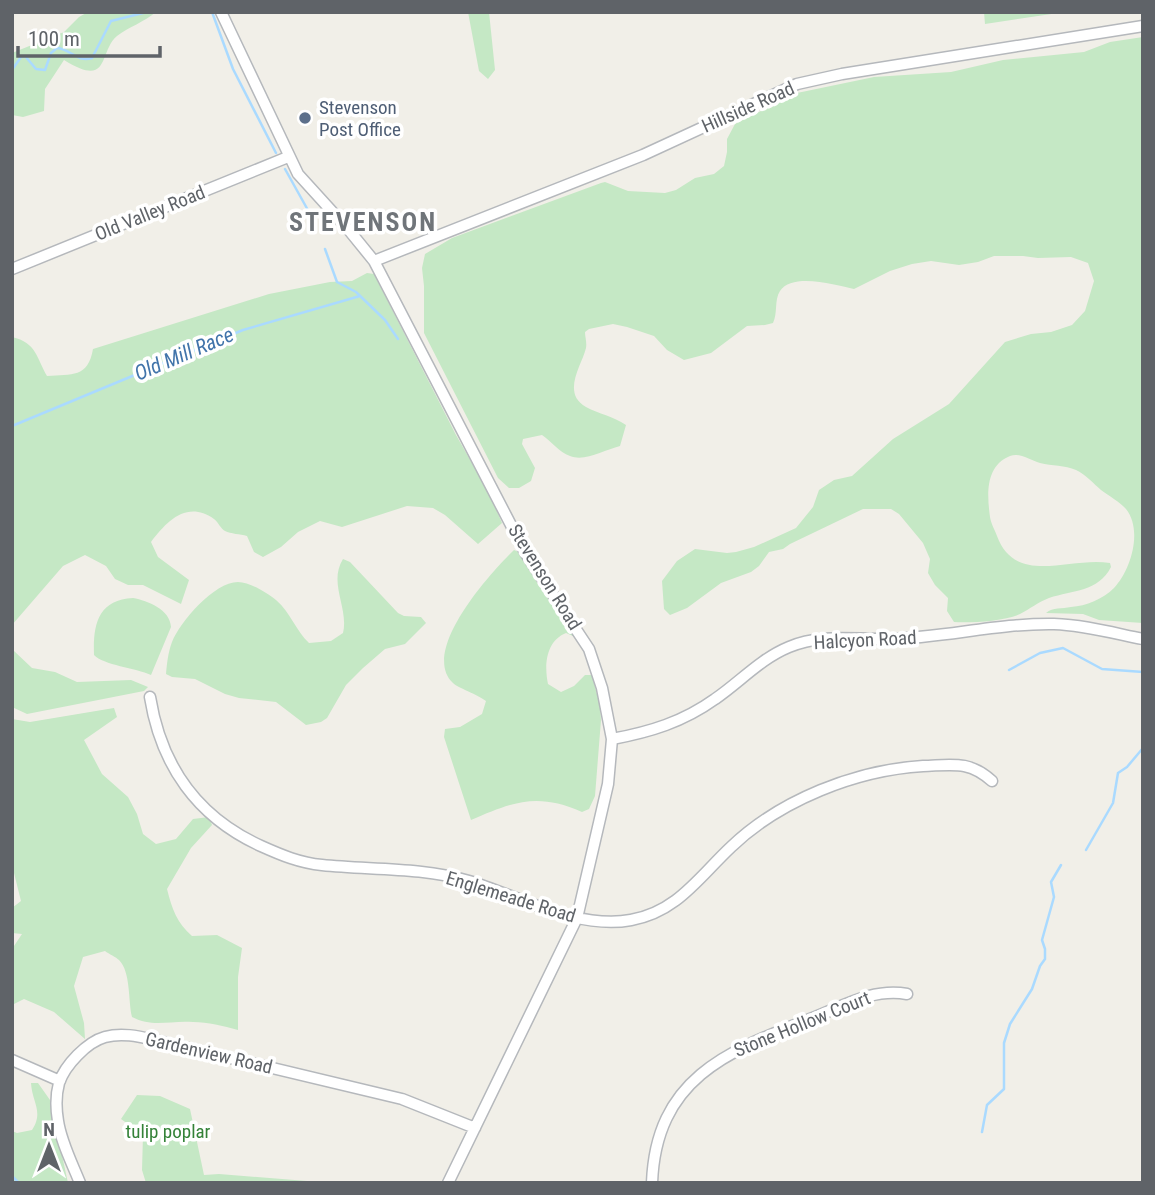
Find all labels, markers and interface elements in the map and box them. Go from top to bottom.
scale bar [18,14,159,58]
text: 100 m [28,27,80,51]
street label: Hillside Road [698,76,798,138]
place label: Stevenson Post Office [319,96,401,141]
marker: Stevenson Post Office [297,110,313,126]
street label: Old Valley Road [92,180,208,246]
district label: STEVENSON [289,207,437,237]
water label: Old Mill Race [131,322,237,386]
street label: Stevenson Road [503,520,587,634]
street label: Halcyon Road [813,626,917,654]
street label: Englemeade Road [443,866,579,928]
street label: Stone Hollow Court [730,986,874,1062]
street label: Gardenview Road [143,1027,275,1079]
north arrow [14,1111,84,1181]
text: N [43,1118,55,1141]
park label: tulip poplar [126,1120,211,1143]

